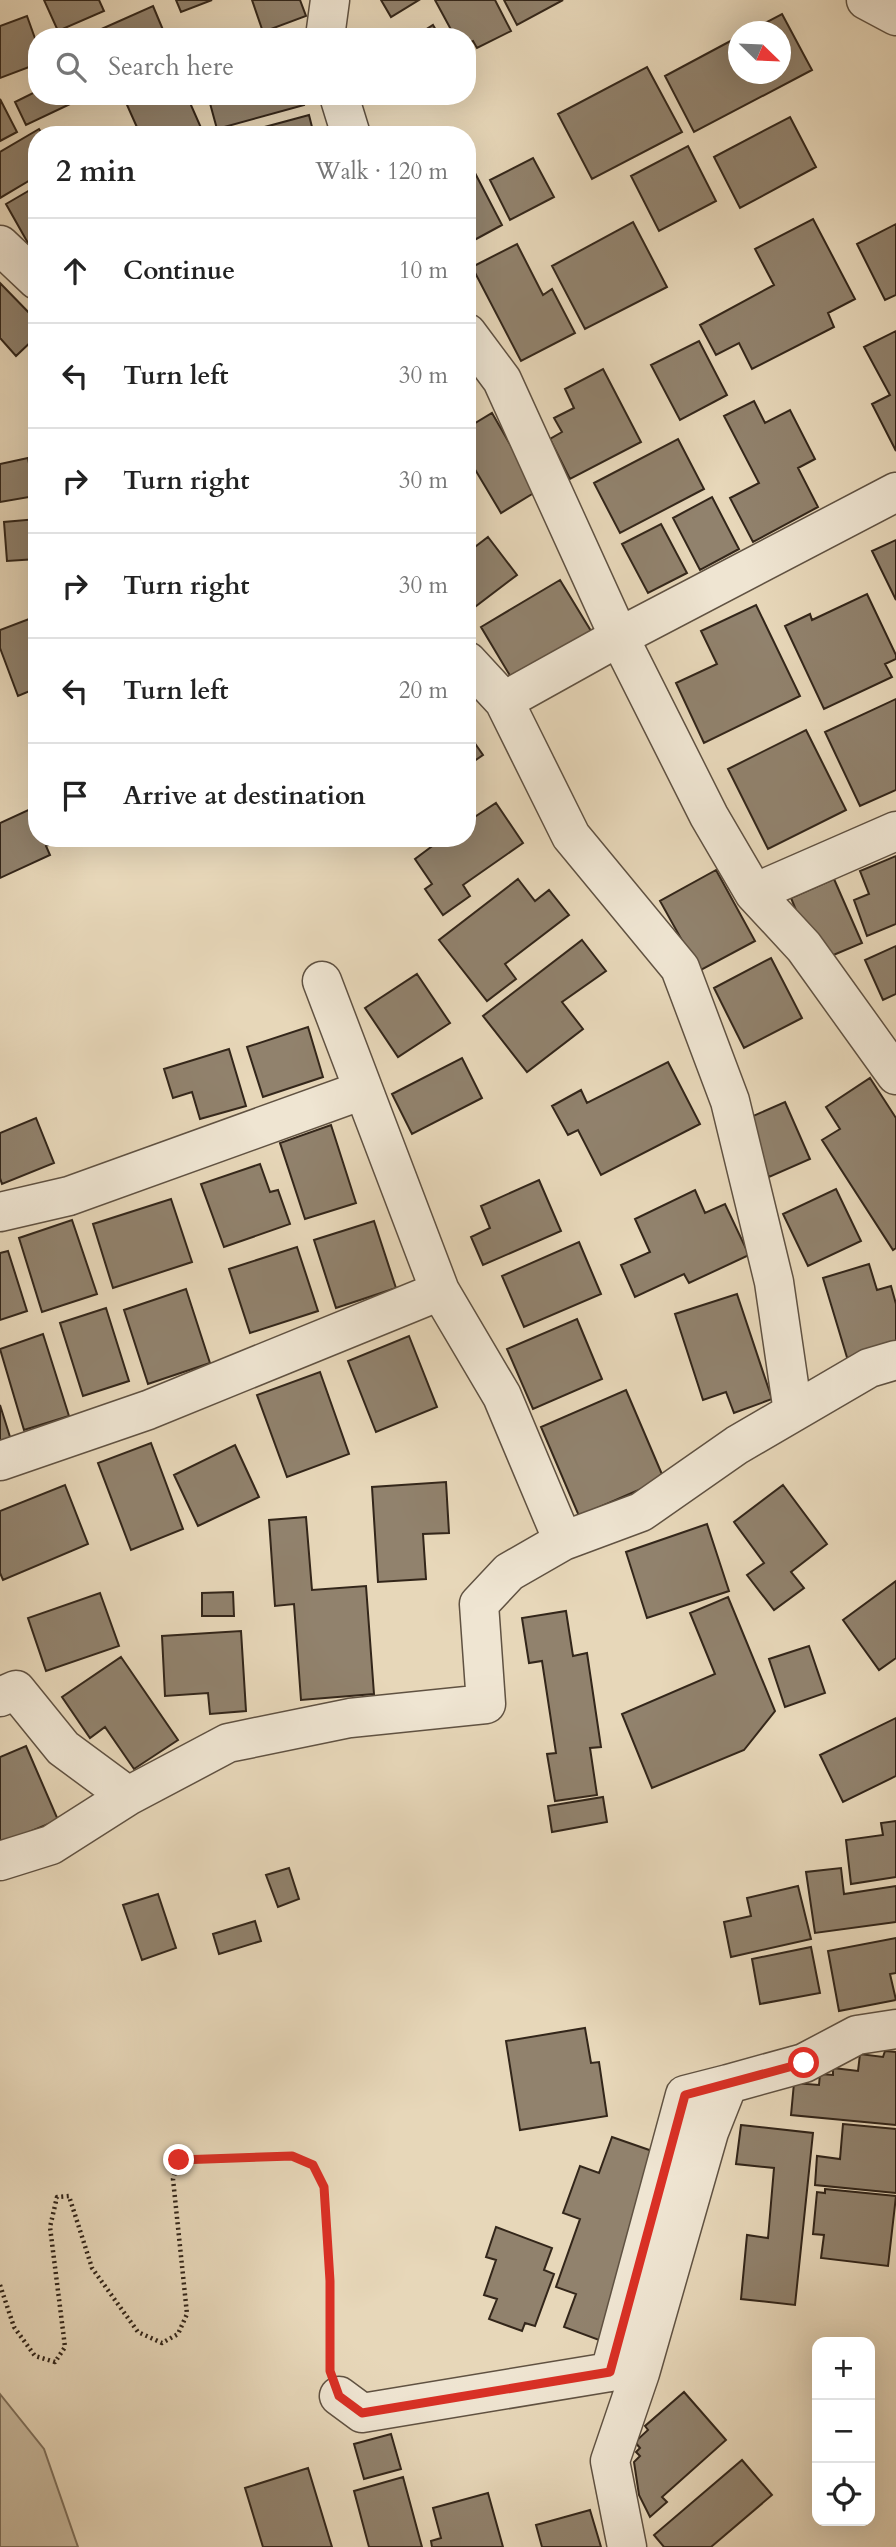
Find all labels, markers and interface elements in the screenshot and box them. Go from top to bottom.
north arrow [728,21,791,84]
search box [28,28,476,105]
icon: search [52,48,90,86]
text: Search here [108,49,234,84]
text: 2 min [56,151,136,192]
text: Walk · 120 m [315,156,448,187]
icon: ahead [56,252,94,290]
text: Continue [123,253,235,288]
text: 10 m [399,255,448,286]
icon: left [56,357,94,395]
text: Turn left [123,358,228,393]
text: 30 m [399,360,448,391]
icon: right [56,462,94,500]
text: Turn right [123,463,250,498]
text: 30 m [399,465,448,496]
icon: right [56,567,94,605]
text: Turn right [123,568,250,603]
text: 30 m [399,570,448,601]
icon: left [56,672,94,710]
text: Turn left [123,673,228,708]
text: 20 m [399,675,448,706]
icon: arrive [56,777,94,815]
text: Arrive at destination [123,778,366,813]
route start [788,2047,819,2078]
route end [163,2144,194,2175]
map controls [812,2337,875,2526]
button: + [812,2337,875,2400]
button: − [812,2400,875,2463]
button: locate [812,2463,875,2526]

